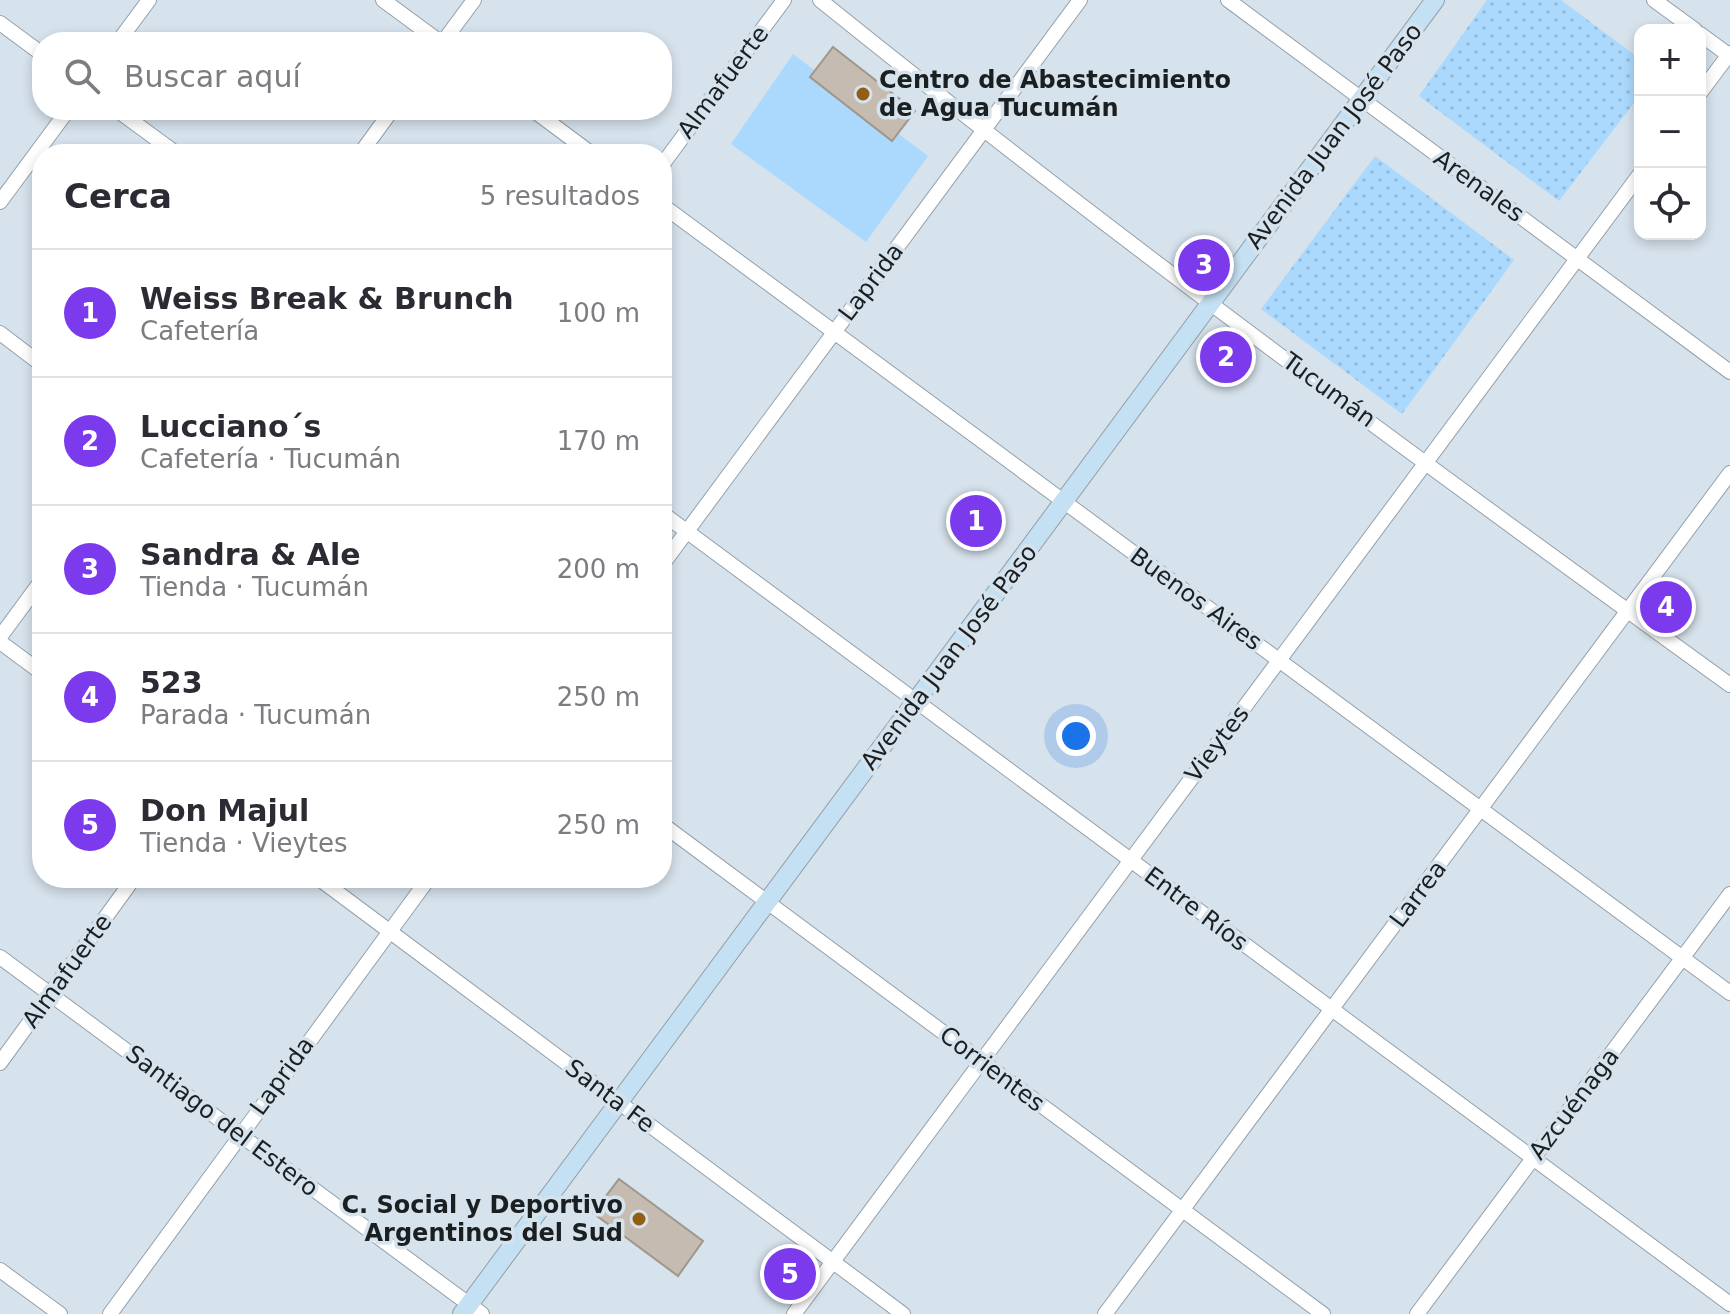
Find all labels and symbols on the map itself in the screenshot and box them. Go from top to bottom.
street label: Avenida Juan José Paso [1240,18,1428,254]
street label: Almafuerte [672,20,774,144]
place label: Centro de Abastecimiento de Agua Tucumán [879,66,1231,122]
marker: Centro de Abastecimiento de Agua Tucumán [854,85,872,103]
street label: Arenales [1429,144,1529,228]
pin: 3 [1178,235,1230,295]
street label: Laprida [833,238,909,326]
pin: 2 [1200,327,1252,387]
street label: Tucumán [1276,346,1381,433]
pin: 1 [950,491,1002,551]
street label: Avenida Juan José Paso [855,539,1043,775]
street label: Buenos Aires [1125,542,1267,656]
pin: 4 [1640,577,1692,637]
street label: Vieytes [1179,700,1255,788]
your location [1056,716,1096,756]
street label: Larrea [1384,855,1452,933]
street label: Entre Ríos [1139,861,1253,957]
street label: Almafuerte [16,909,118,1033]
street label: Corrientes [934,1020,1050,1118]
street label: Laprida [244,1031,320,1121]
street label: Santiago del Estero [120,1040,324,1202]
street label: Azcuénaga [1523,1043,1625,1165]
street label: Santa Fe [560,1053,660,1139]
place label: C. Social y Deportivo Argentinos del Sud [341,1191,623,1247]
marker: C. Social y Deportivo Argentinos del Sud [630,1210,648,1228]
pin: 5 [764,1244,816,1304]

